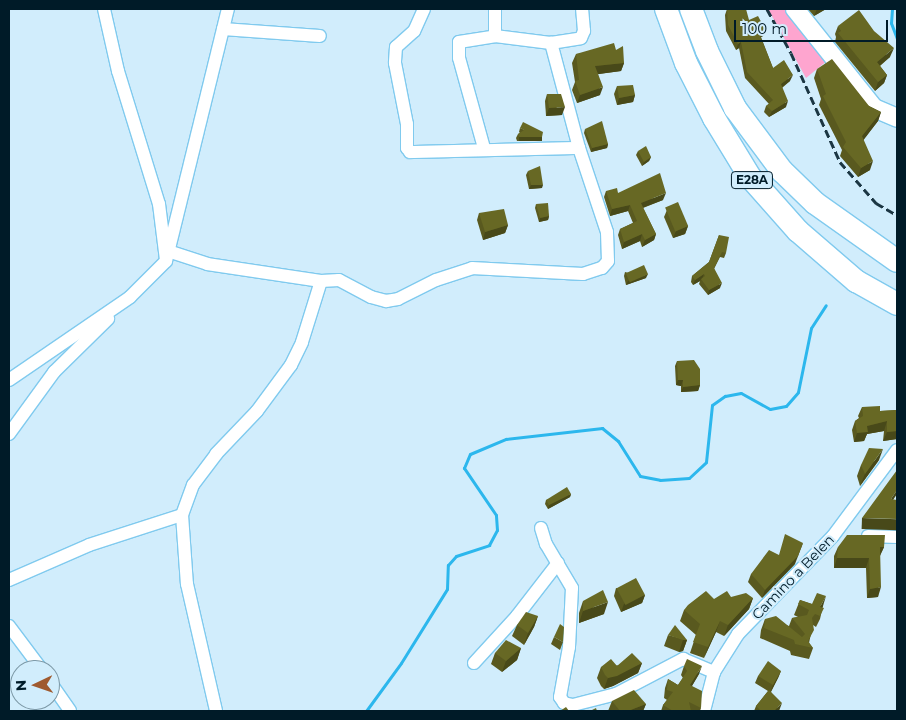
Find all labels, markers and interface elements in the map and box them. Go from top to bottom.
scale bar [736,10,890,42]
text: 100 m [742,19,787,38]
road number: E28A [731,170,773,190]
street label: Camino a Belen [748,531,838,623]
north arrow [10,660,60,710]
text: N [12,680,30,692]

